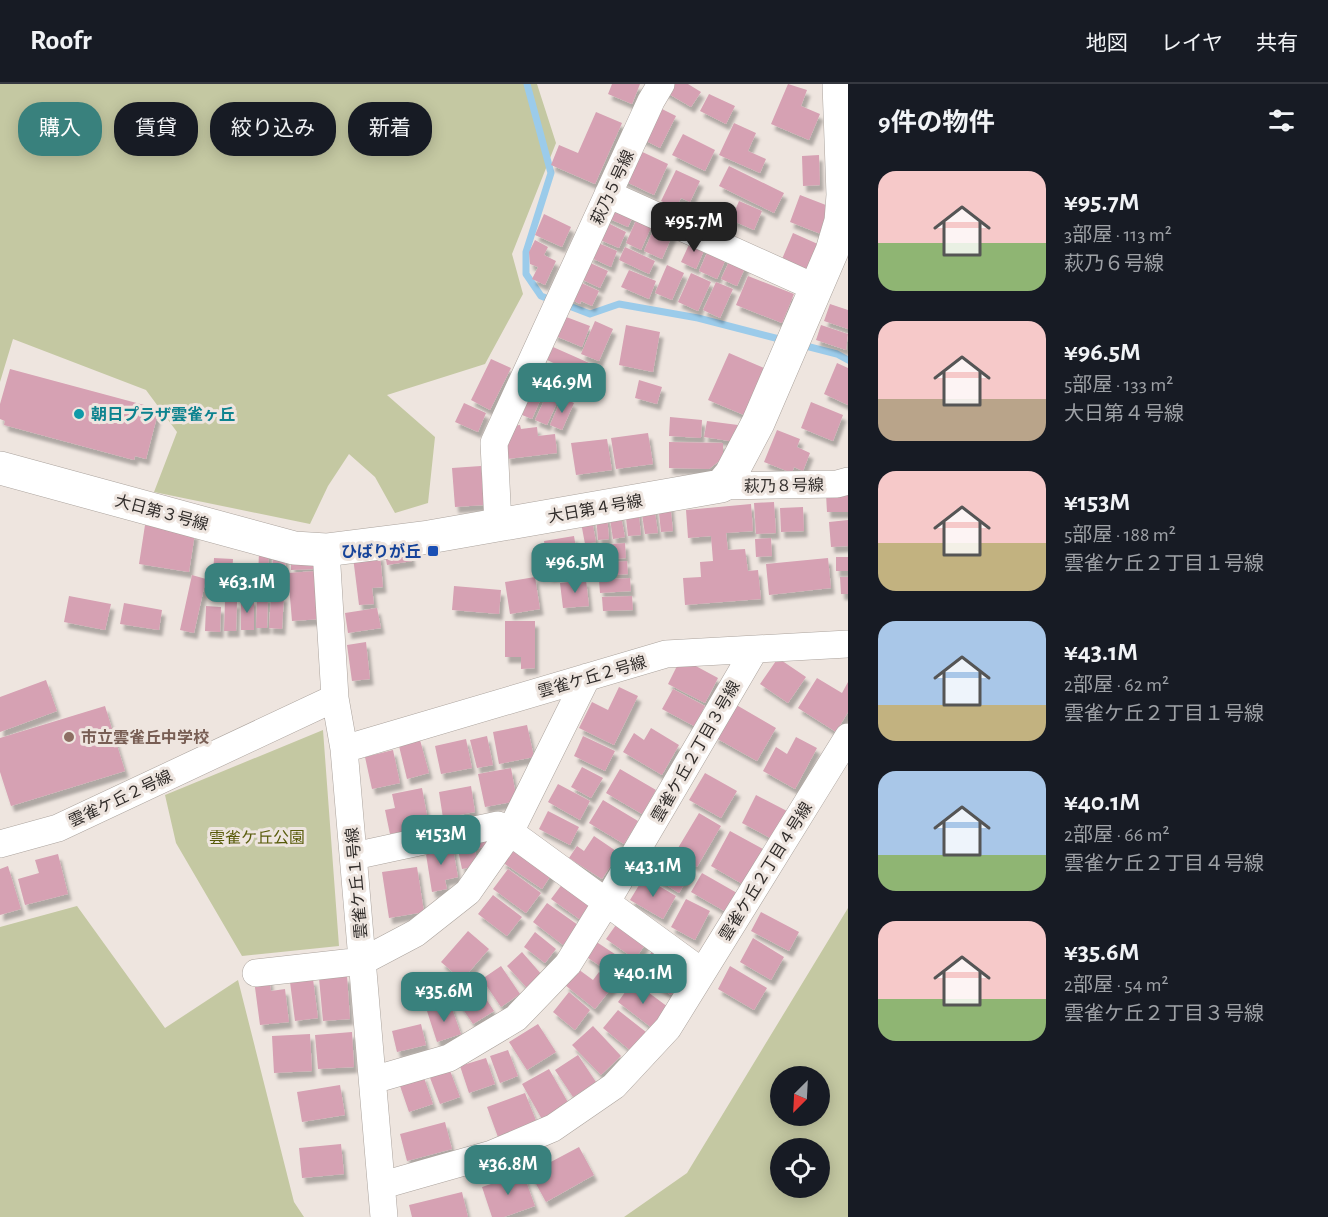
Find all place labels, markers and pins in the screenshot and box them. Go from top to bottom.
pin: ¥95.7M [645,202,743,253]
pin: ¥46.9M [513,363,611,414]
place label: 朝日プラザ雲雀ヶ丘 [91,406,235,423]
marker: 朝日プラザ雲雀ヶ丘 [72,407,86,421]
place label: ひばりが丘 [341,543,421,560]
pin: ¥96.5M [526,543,624,594]
marker: ひばりが丘 [426,544,440,558]
pin: ¥63.1M [198,563,296,614]
place label: 市立雲雀丘中学校 [81,729,209,746]
marker: 市立雲雀丘中学校 [62,730,76,744]
pin: ¥153M [399,815,483,866]
pin: ¥43.1M [604,847,702,898]
pin: ¥40.1M [594,954,692,1005]
pin: ¥35.6M [395,972,493,1023]
pin: ¥36.8M [459,1145,557,1196]

